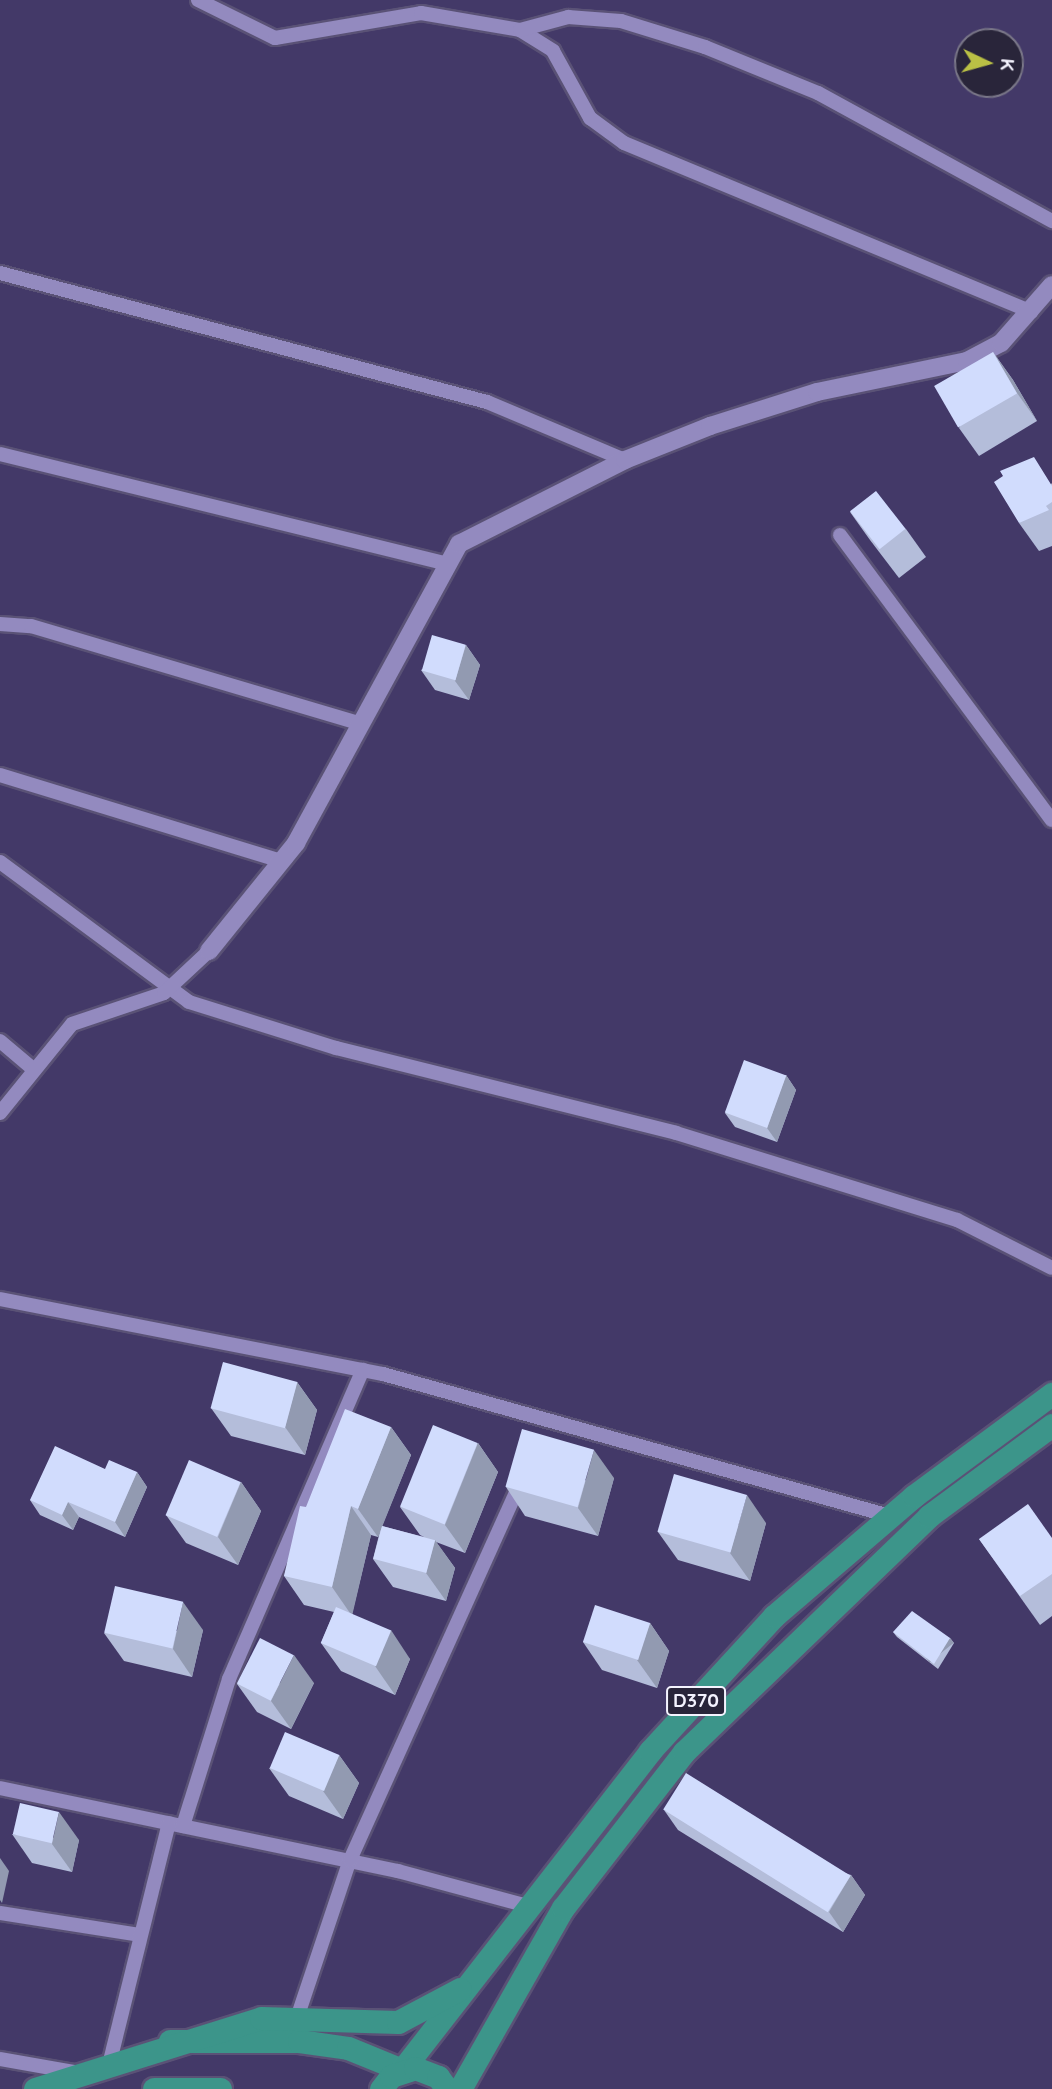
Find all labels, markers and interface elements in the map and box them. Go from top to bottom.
north arrow [954,28,1024,98]
text: K [995,57,1020,72]
road number: D370 [664,1686,728,1716]

